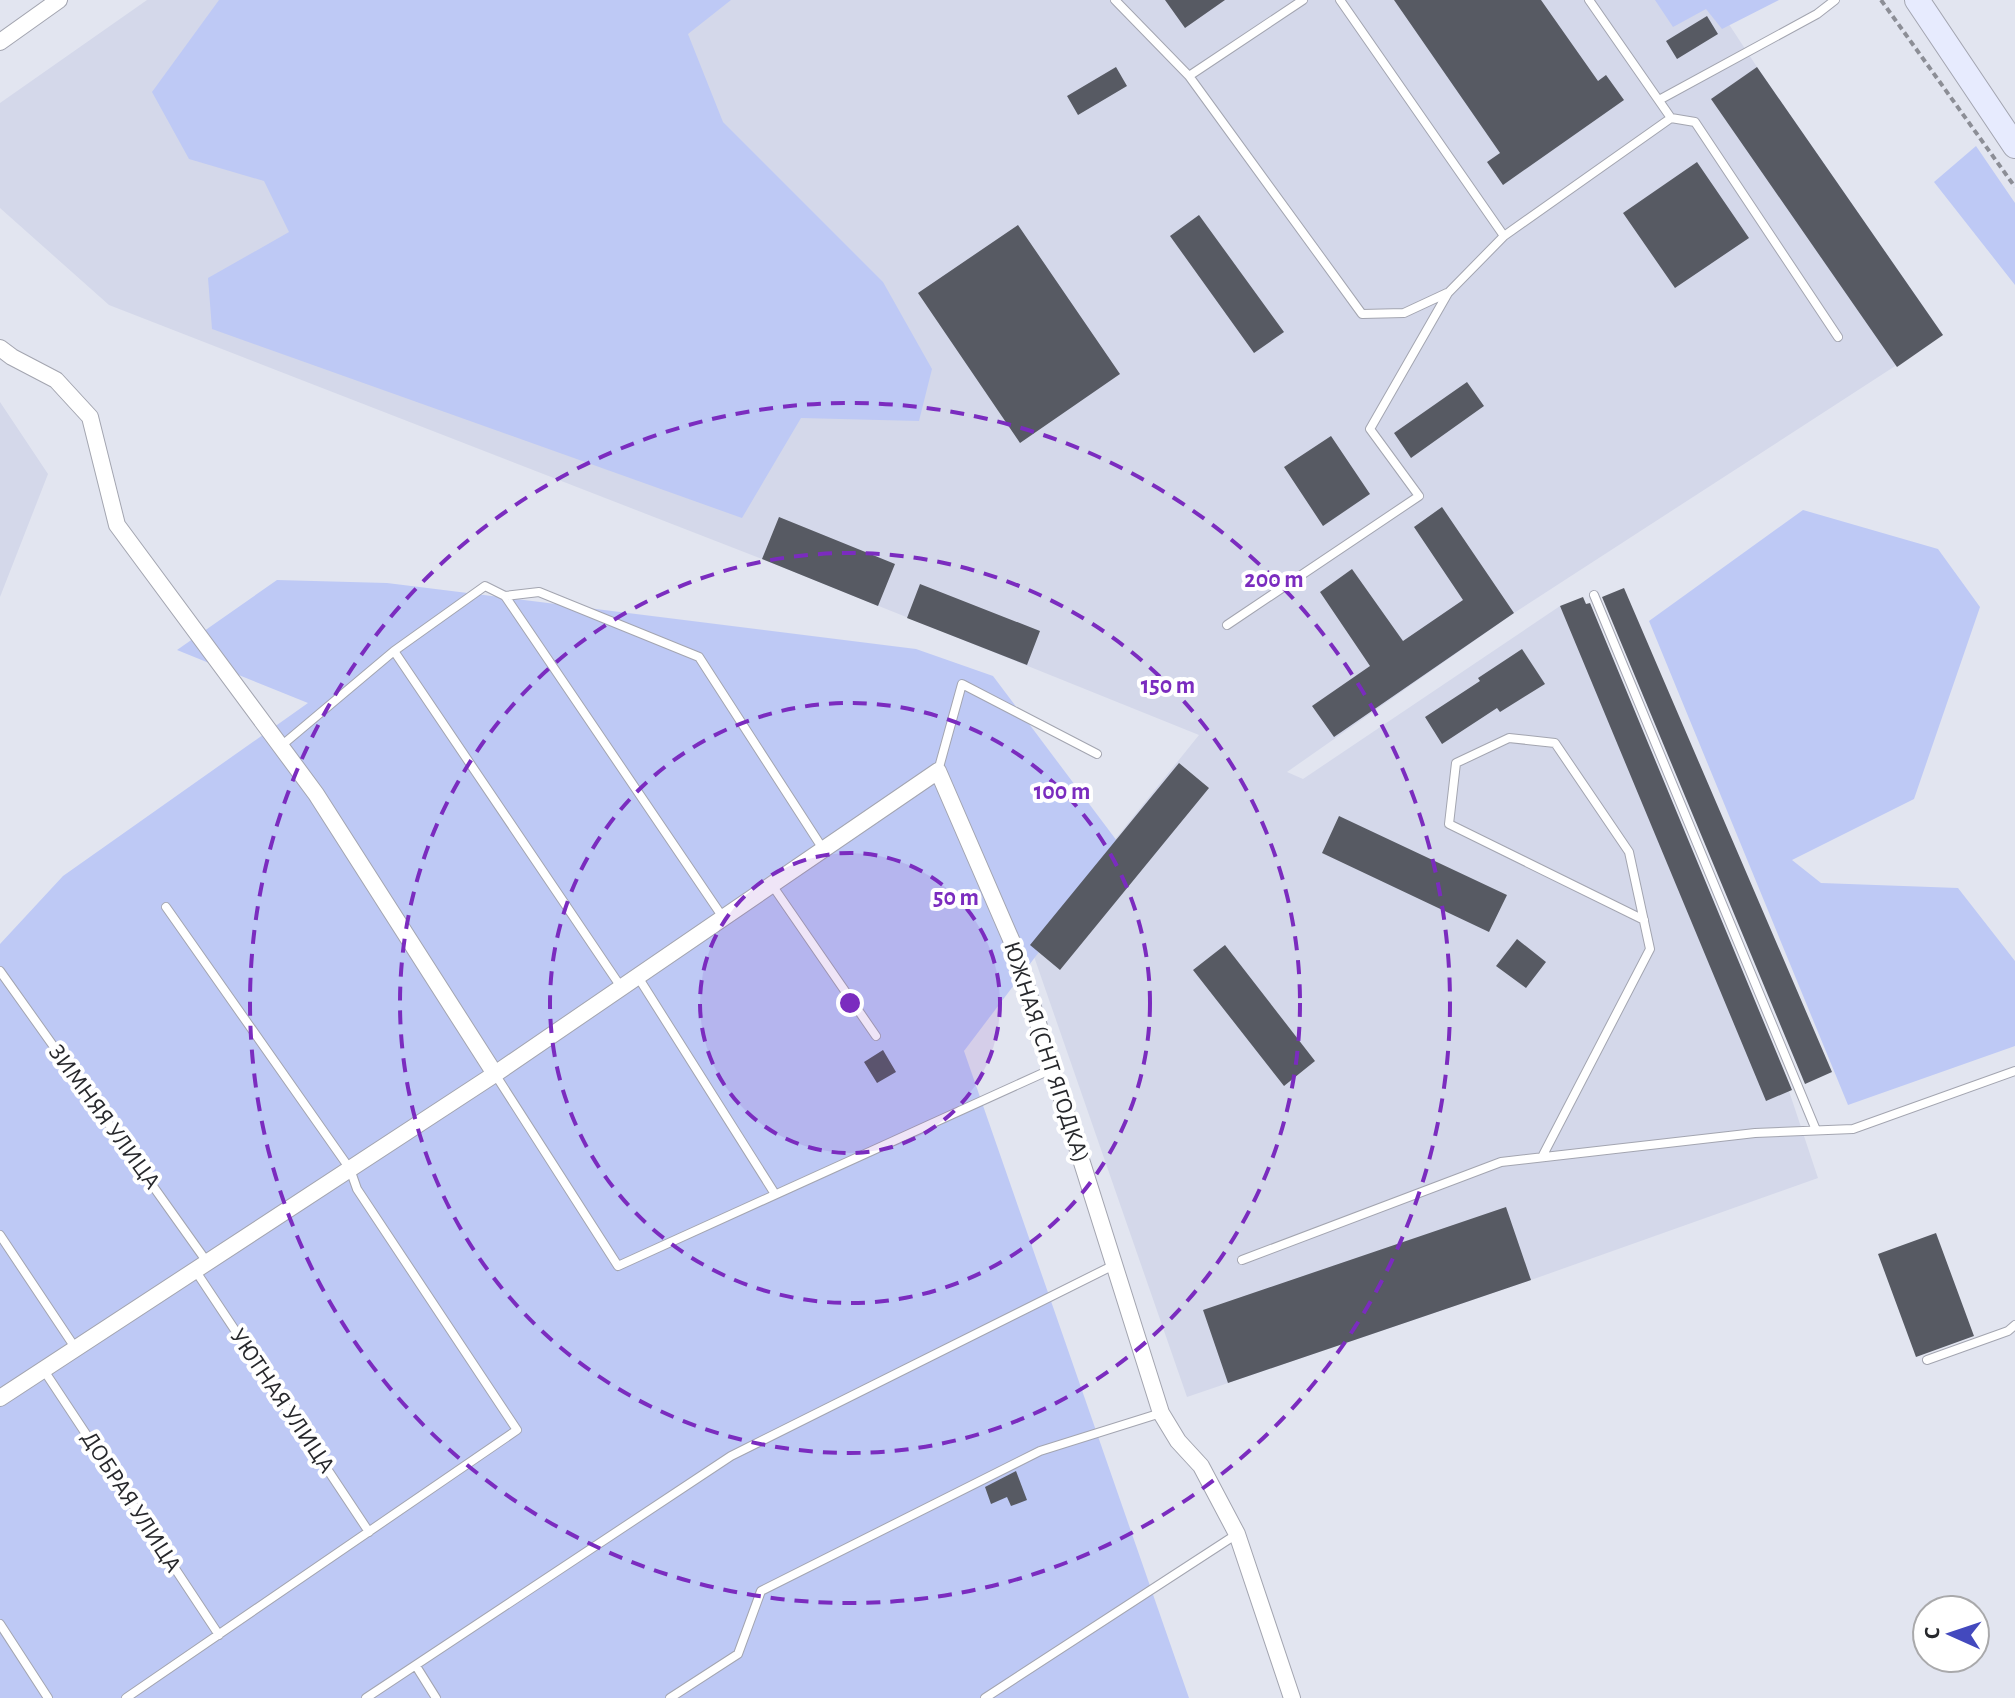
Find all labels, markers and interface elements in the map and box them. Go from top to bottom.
text: 200 m [1244,568,1304,592]
text: 150 m [1141,674,1195,698]
text: 100 m [1034,780,1090,804]
text: 50 m [933,886,979,910]
street label: ЮЖНАЯ (СНТ ЯГОДКА) [999,938,1093,1166]
centre of rings [836,989,864,1017]
street label: ЗИМНЯЯ УЛИЦА [44,1040,164,1194]
street label: УЮТНАЯ УЛИЦА [225,1325,339,1477]
street label: ДОБРАЯ УЛИЦА [77,1427,185,1577]
north arrow [1911,1594,1991,1674]
text: С [1921,1626,1943,1640]

